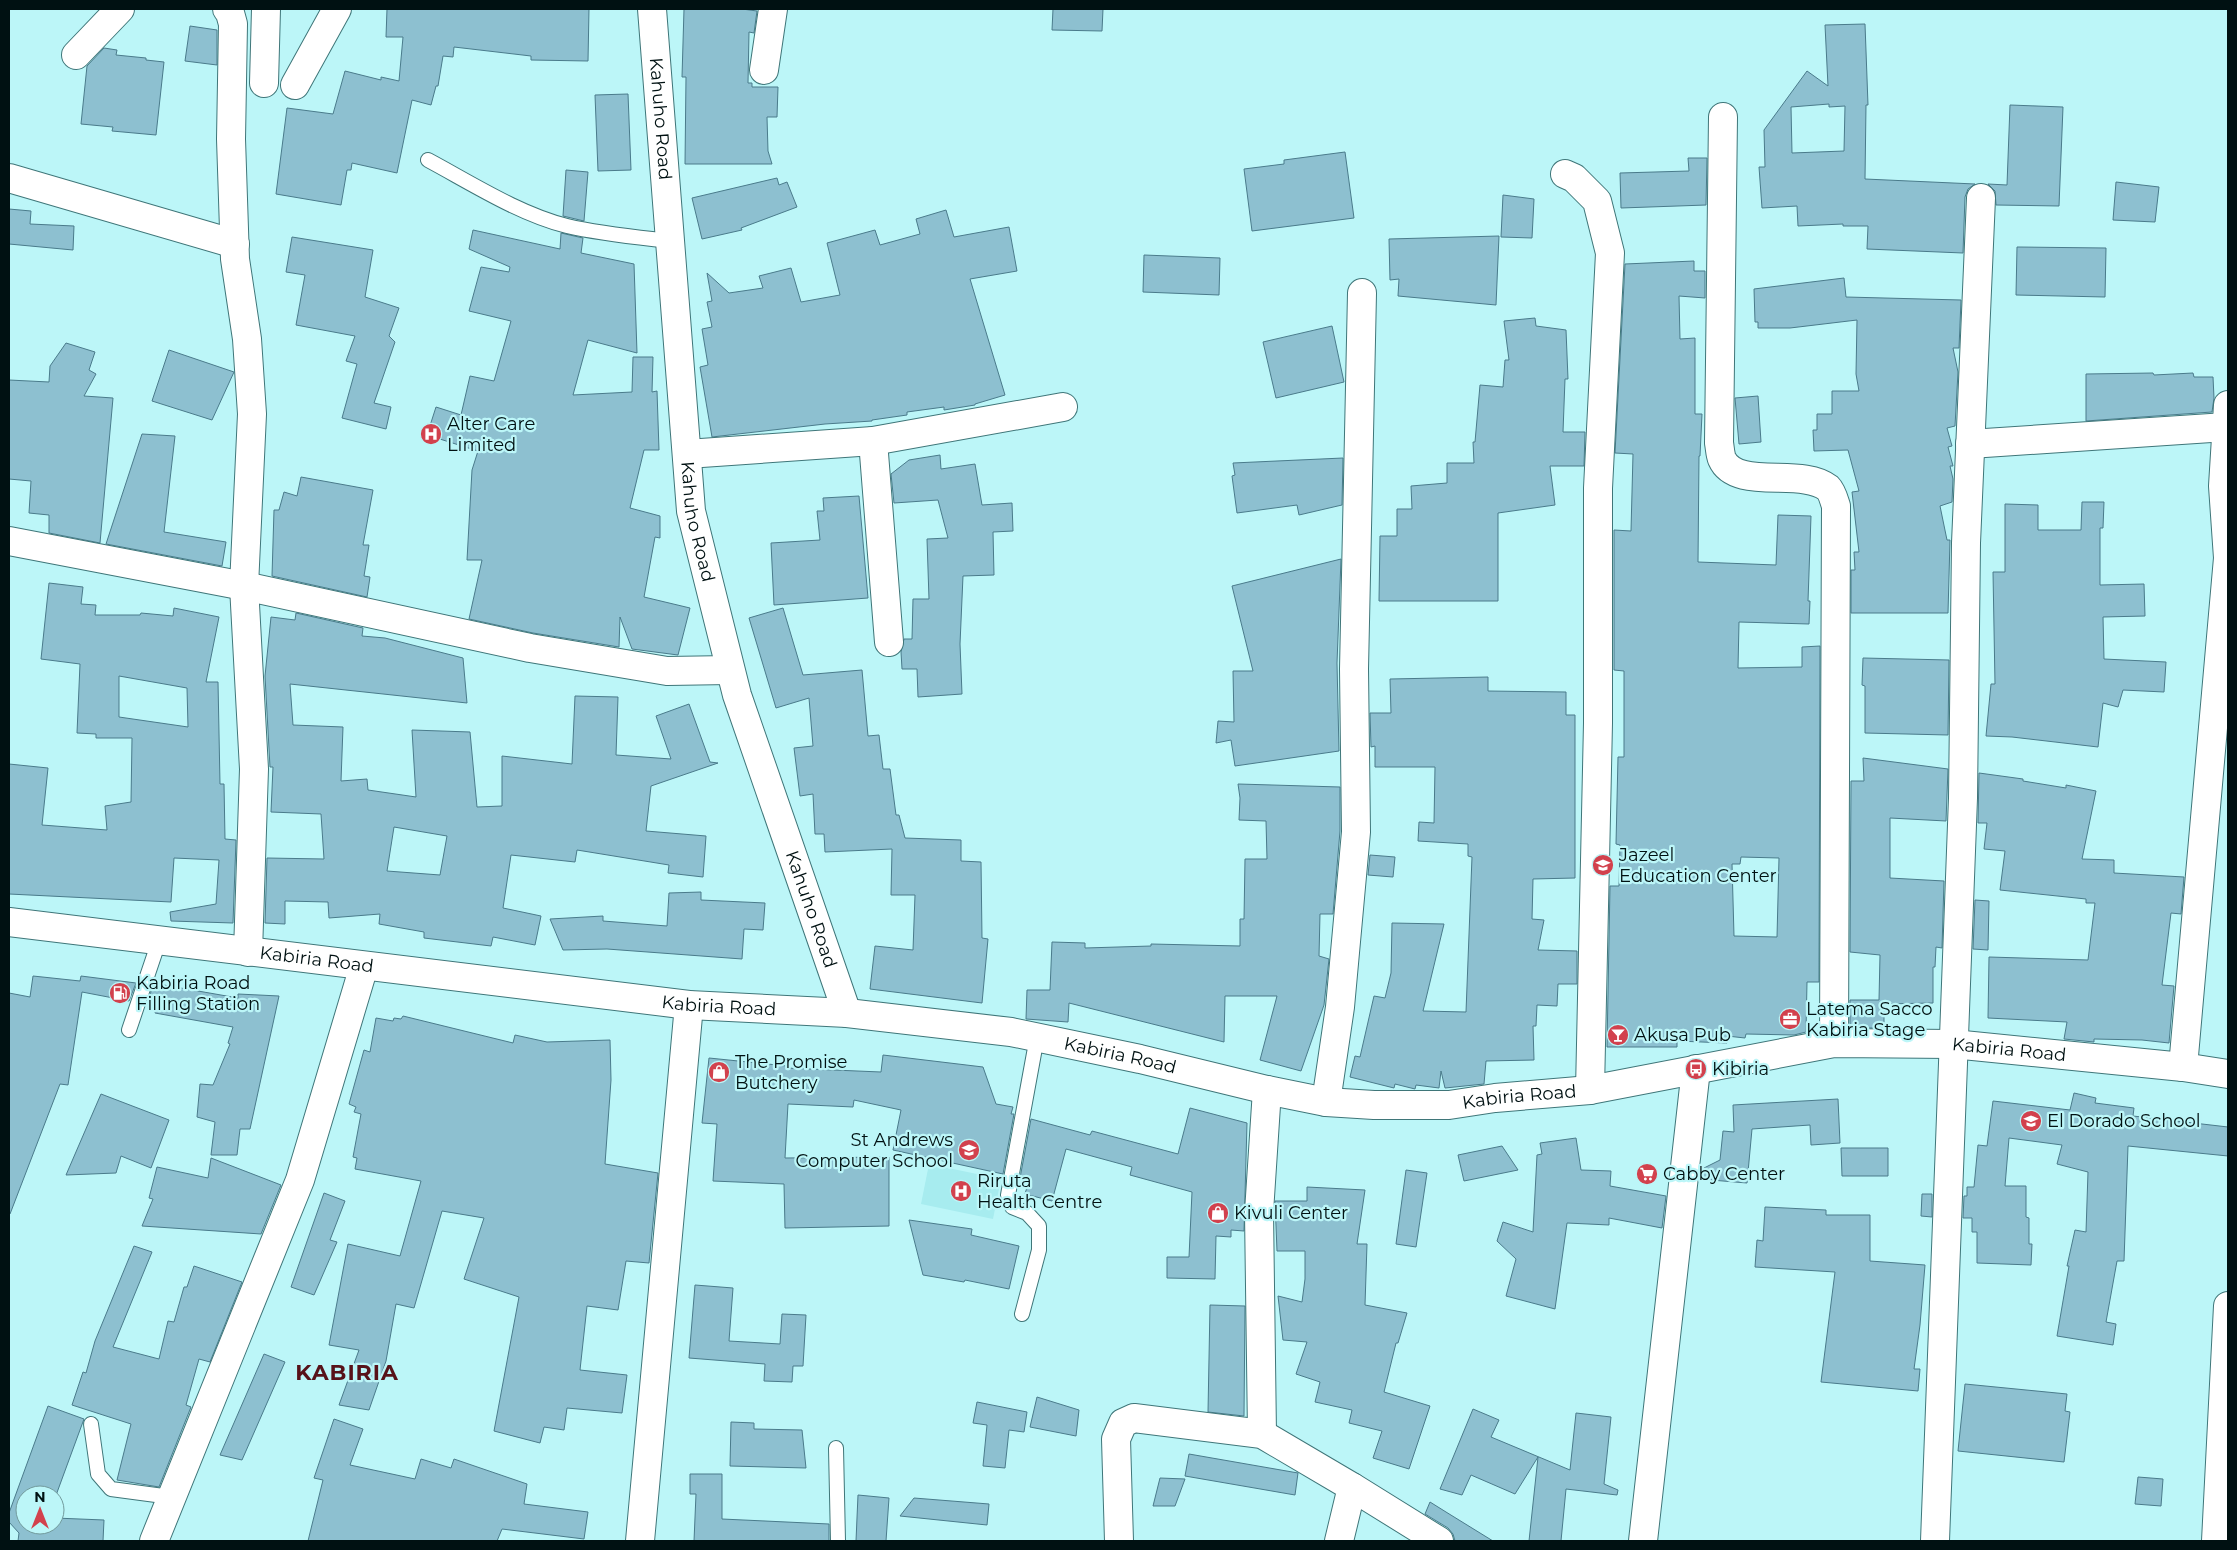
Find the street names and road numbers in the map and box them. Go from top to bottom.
street label: Kahuho Road [645,57,676,181]
street label: Kahuho Road [676,460,719,584]
street label: Kahuho Road [781,848,842,971]
street label: Kabiria Road [258,942,375,977]
street label: Kabiria Road [661,991,777,1020]
street label: Kabiria Road [1062,1032,1179,1079]
street label: Kabiria Road [1951,1033,2067,1066]
street label: Kabiria Road [1461,1080,1577,1114]

